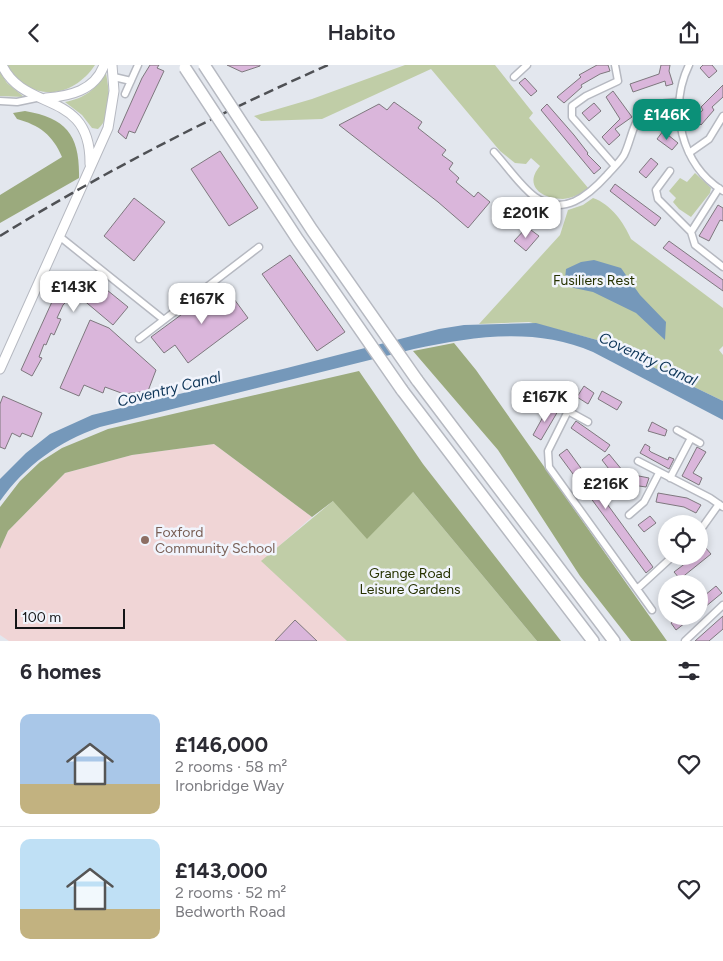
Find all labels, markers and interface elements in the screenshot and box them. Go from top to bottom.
icon: back [20,19,48,47]
text: Habito [328,19,395,46]
icon: share [675,19,703,47]
pin: £146K [632,99,702,141]
text: £146K [644,105,690,124]
pin: £201K [491,197,561,239]
text: £201K [503,203,549,222]
pin: £143K [39,271,109,313]
park label: Fusiliers Rest [553,272,635,289]
text: £143K [51,277,97,296]
pin: £167K [167,283,237,325]
text: £167K [179,289,225,308]
water label: Coventry Canal [596,328,701,390]
water label: Coventry Canal [115,367,223,411]
pin: £167K [510,381,580,423]
text: £167K [522,387,568,406]
pin: £216K [571,467,641,510]
text: £216K [583,474,629,493]
map controls [658,515,708,625]
button: locate [658,515,708,565]
place label: Foxford Community School [155,524,275,557]
marker: Foxford Community School [139,534,151,546]
park label: Grange Road Leisure Gardens [359,565,461,598]
button: layers [658,575,708,625]
scale bar [15,606,125,629]
text: 100 m [22,609,61,626]
icon: filters [675,657,703,685]
text: 6 homes [20,659,101,684]
text: £146,000 [175,732,268,757]
icon: home [60,734,120,794]
icon: heart [675,750,703,778]
text: 2 rooms · 58 m² [175,757,287,776]
text: Ironbridge Way [175,776,284,795]
text: £143,000 [175,858,268,883]
icon: home [60,859,120,919]
icon: heart [675,875,703,903]
text: 2 rooms · 52 m² [175,883,286,902]
text: Bedworth Road [175,902,286,921]

